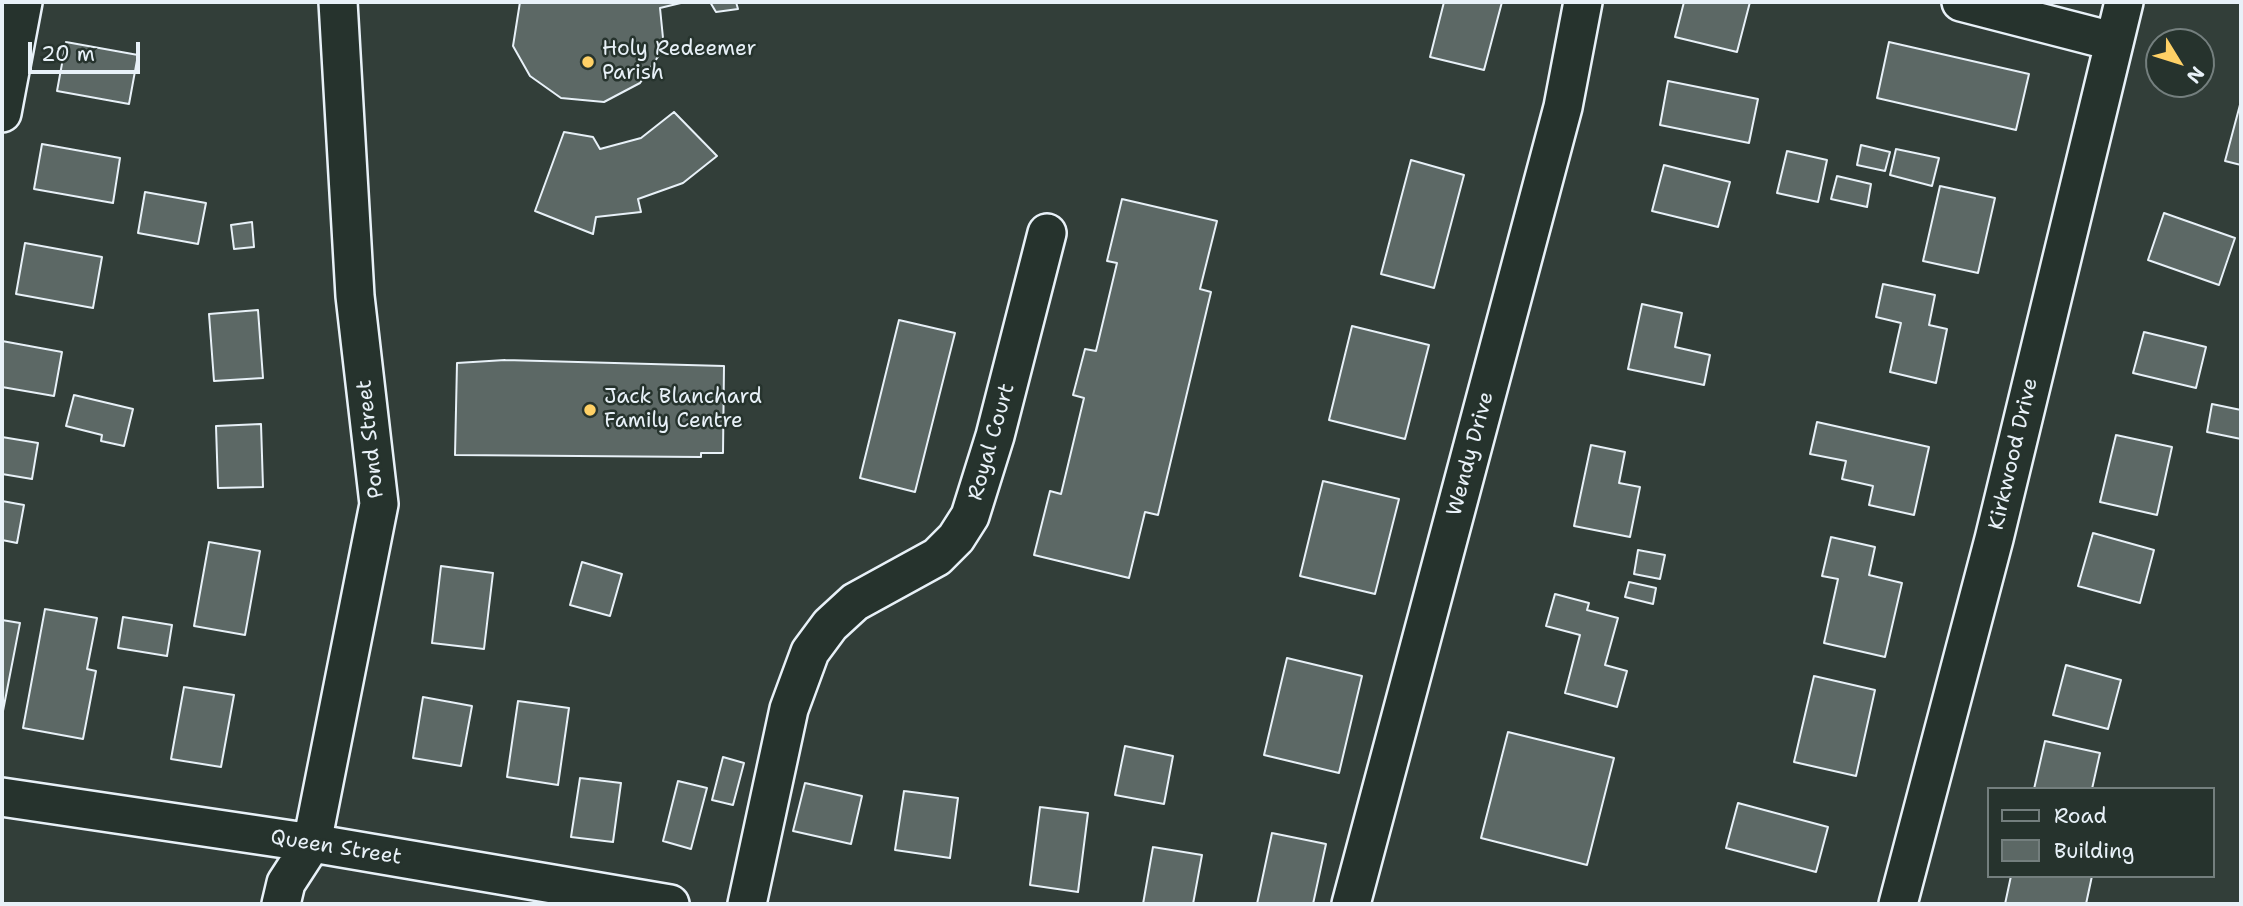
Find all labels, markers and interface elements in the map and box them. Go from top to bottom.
scale bar [32,28,144,72]
north arrow [2145,28,2215,98]
place label: Holy Redeemer Parish [602,37,756,87]
text: 20 m [41,40,95,68]
marker: Holy Redeemer Parish [580,54,596,70]
text: N [2181,61,2210,89]
street label: Kirkwood Drive [1984,376,2044,532]
street label: Pond Street [352,378,390,500]
street label: Royal Court [963,381,1021,503]
place label: Jack Blanchard Family Centre [604,385,762,435]
street label: Wendy Drive [1442,389,1500,519]
marker: Jack Blanchard Family Centre [582,402,598,418]
legend [1988,787,2215,878]
text: Road [2054,802,2107,830]
street label: Queen Street [269,825,403,871]
text: Building [2054,837,2134,865]

